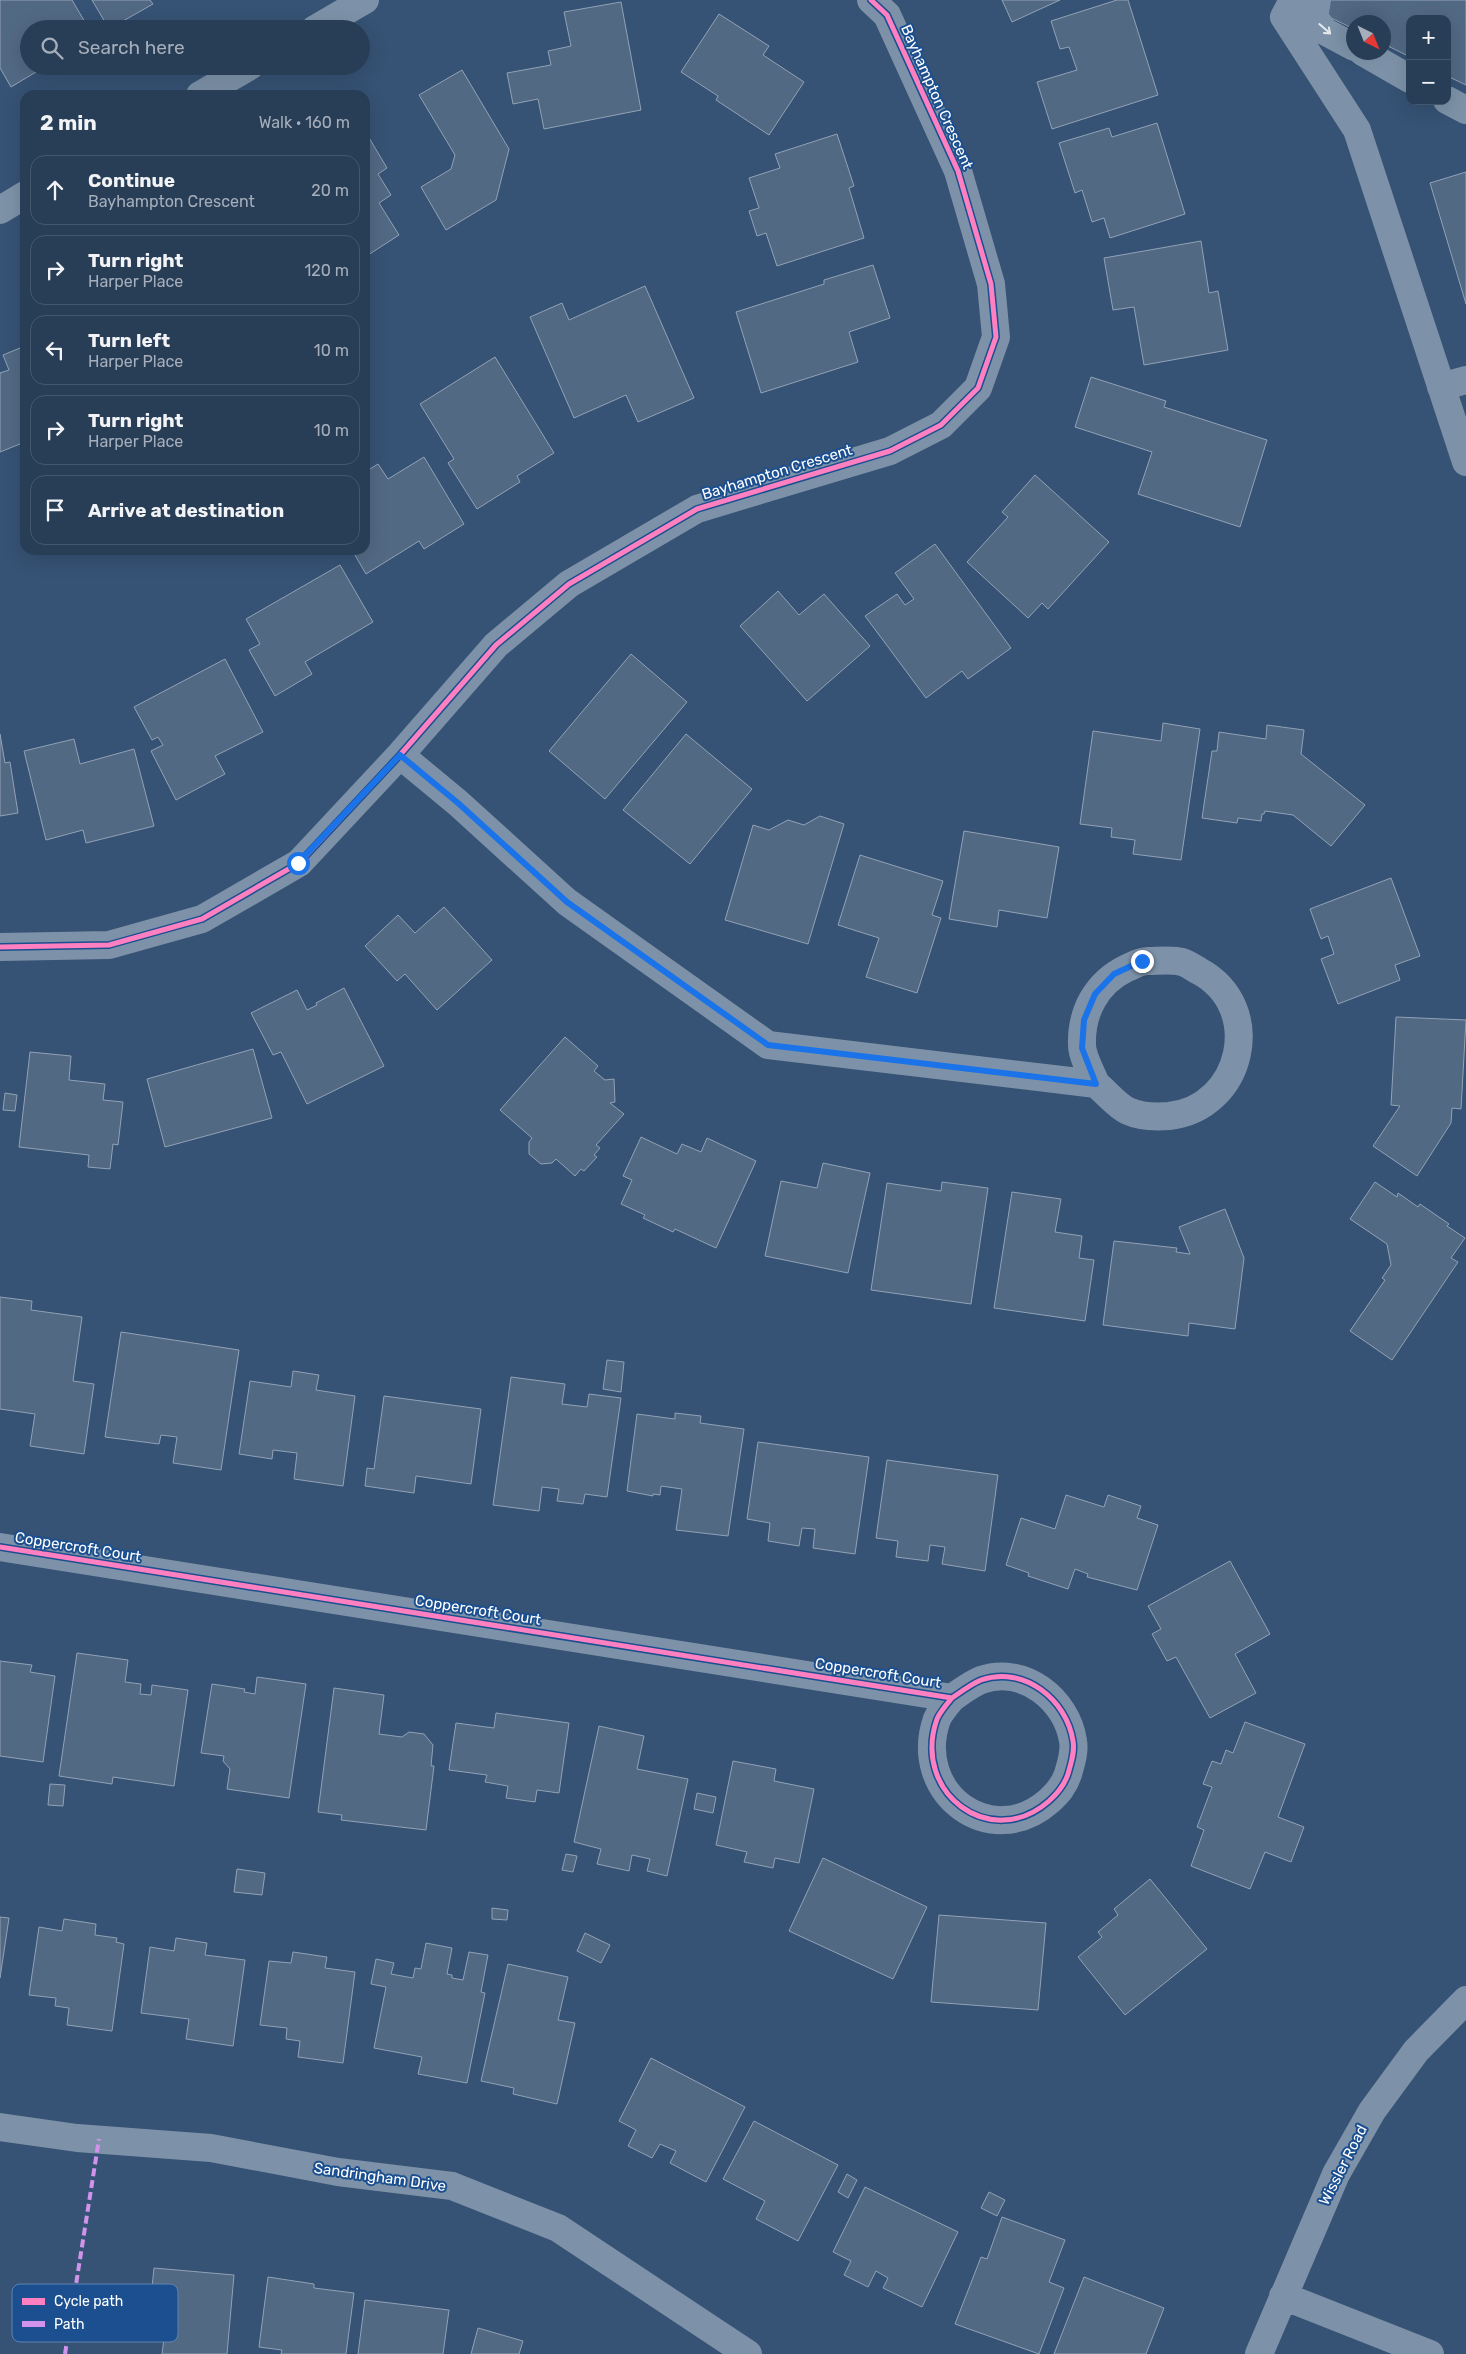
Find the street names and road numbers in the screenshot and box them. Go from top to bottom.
street label: Bayhampton Crescent [897,22,977,172]
street label: Bayhampton Crescent [700,440,855,503]
street label: Coppercroft Court [14,1528,142,1566]
street label: Coppercroft Court [414,1591,542,1629]
street label: Coppercroft Court [814,1654,942,1692]
street label: Wissler Road [1315,2122,1371,2208]
street label: Sandringham Drive [313,2159,447,2195]

